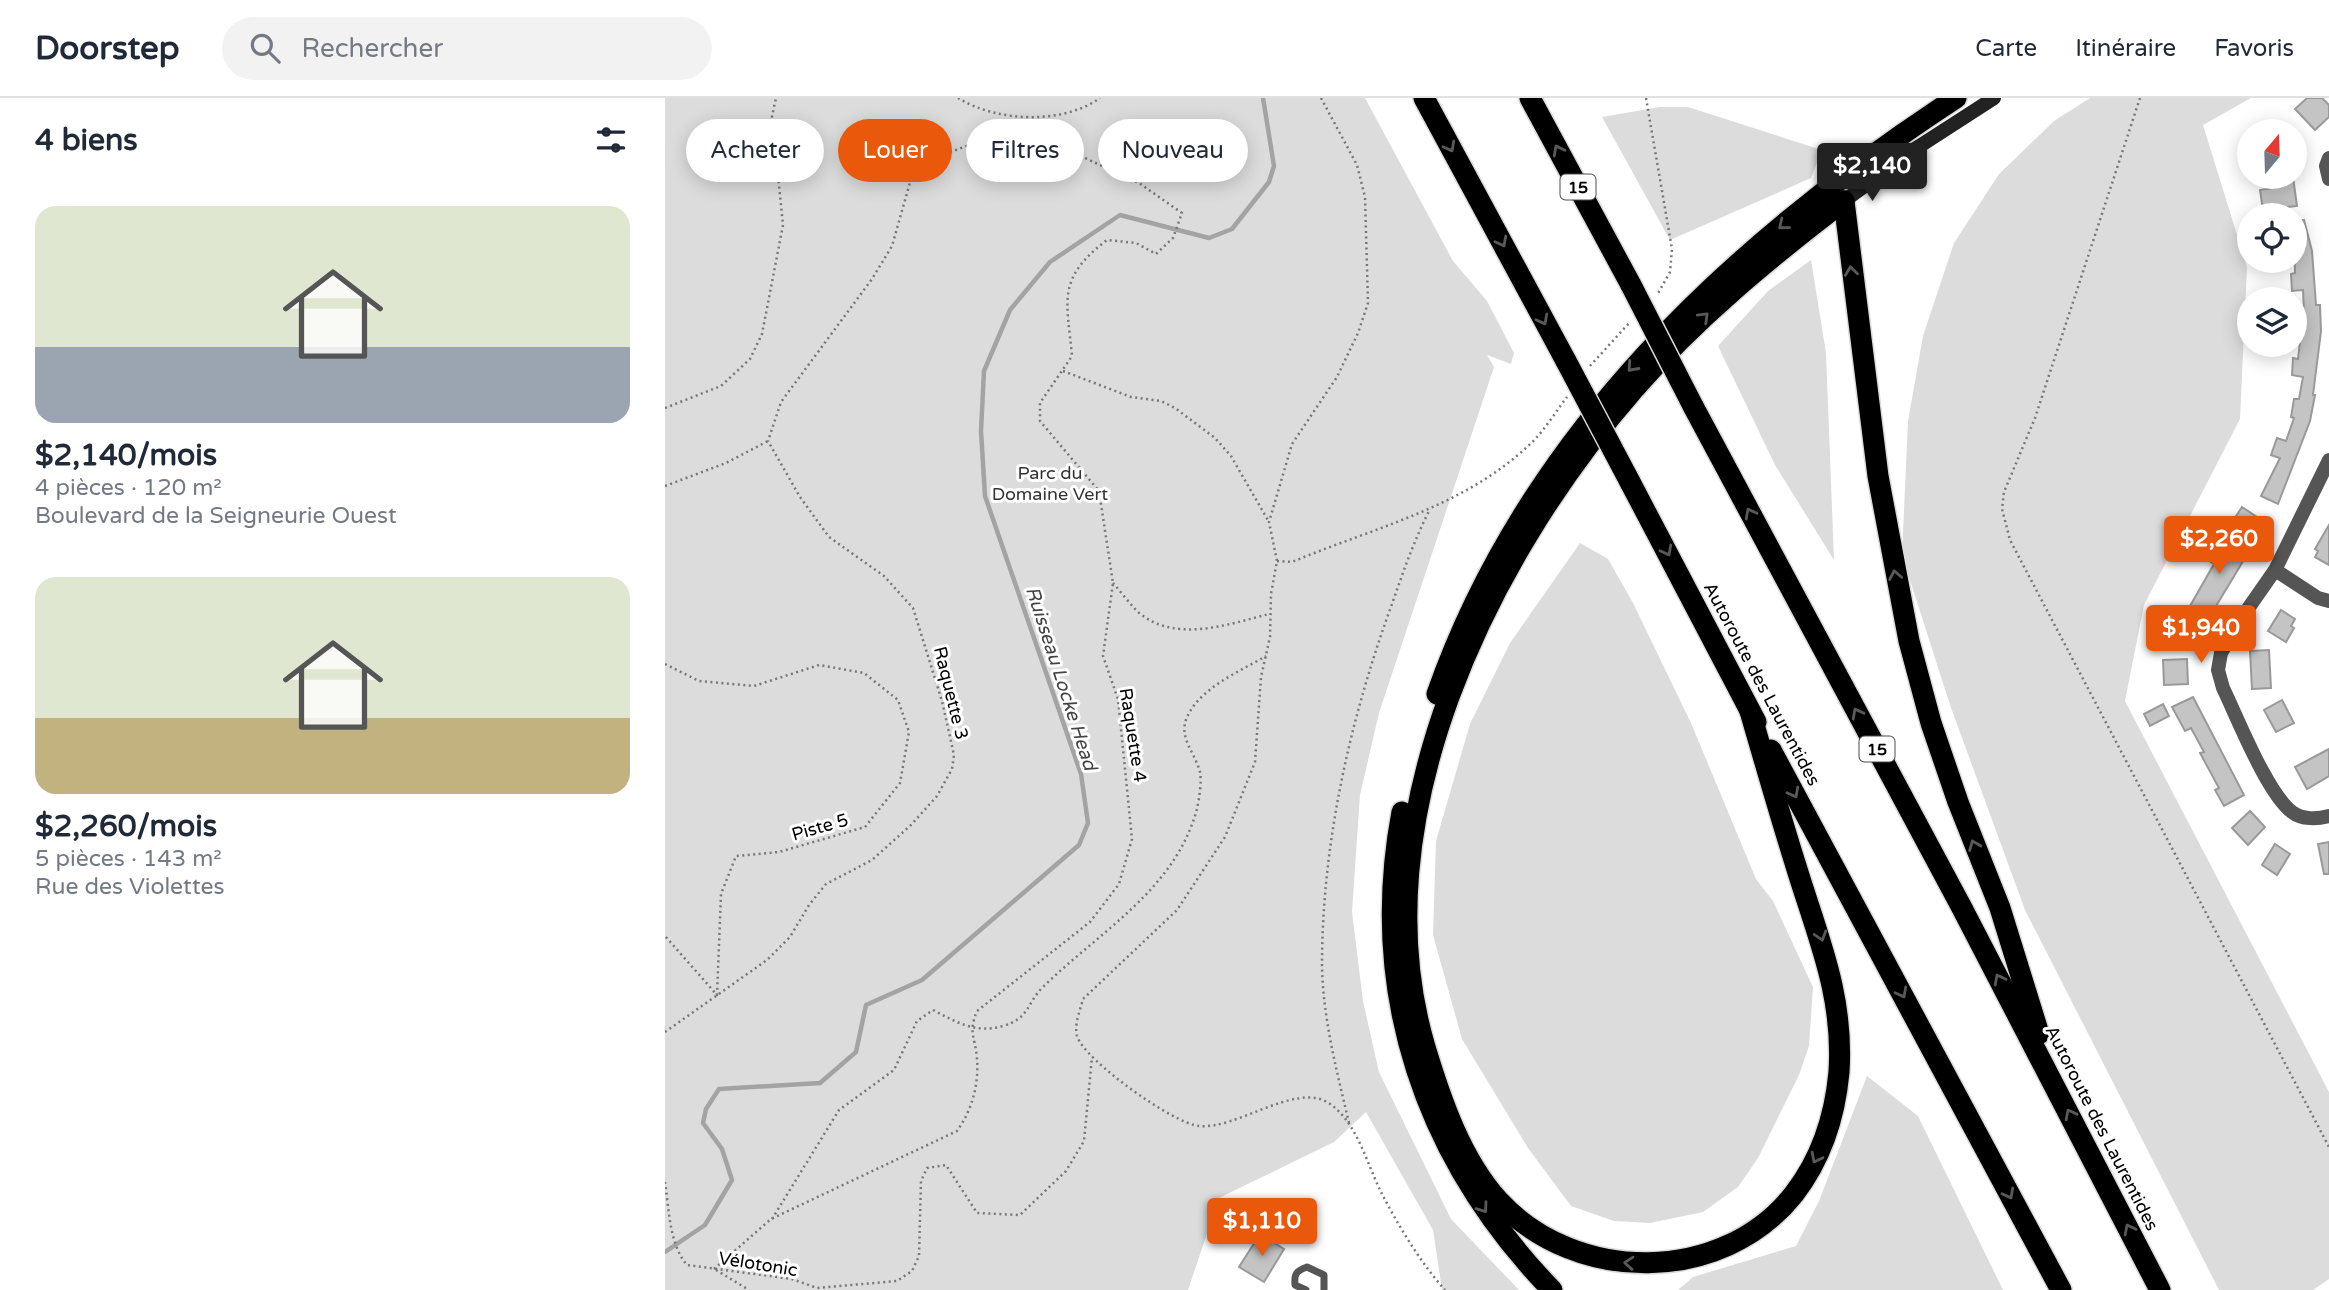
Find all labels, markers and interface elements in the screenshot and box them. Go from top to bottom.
search box [222,17,712,80]
text: Doorstep [35,29,180,68]
icon: search [246,29,284,67]
text: Rechercher [302,33,443,64]
text: Carte [1975,34,2037,63]
text: Itinéraire [2075,34,2176,63]
text: Favoris [2214,34,2294,63]
chip: Acheter [686,119,824,182]
chip: Louer [838,119,952,182]
chip: Filtres [966,119,1084,182]
chip: Nouveau [1098,119,1248,182]
north arrow [2237,119,2307,189]
map controls [2237,119,2307,357]
icon: filters [592,121,630,159]
text: 4 biens [35,122,138,159]
one-way arrow [1442,140,1455,152]
pin: $2,140 [1815,144,1929,203]
one-way arrow [1553,145,1567,158]
text: $2,140 [1833,152,1911,180]
road number: 15 [1560,174,1595,200]
button: locate [2237,203,2307,273]
one-way arrow [1778,217,1791,229]
one-way arrow [1493,235,1507,248]
icon: home [270,251,396,377]
one-way arrow [1844,265,1859,277]
button: layers [2237,287,2307,357]
one-way arrow [1535,313,1549,325]
one-way arrow [1695,313,1708,326]
one-way arrow [1628,359,1640,372]
text: $2,140/mois [35,437,217,474]
park label: Parc du Domaine Vert [992,462,1108,505]
text: 4 pièces · 120 m² [35,474,222,502]
text: Boulevard de la Seigneurie Ouest [35,502,397,530]
one-way arrow [1745,507,1758,520]
pin: $2,260 [2162,517,2276,576]
text: $2,260 [2180,525,2258,553]
one-way arrow [1658,544,1672,557]
one-way arrow [1888,569,1903,581]
street label: Autoroute des Laurentides [1699,578,1825,790]
water label: Ruisseau Locke Head [1021,584,1102,775]
pin: $1,940 [2144,606,2258,665]
text: $1,940 [2162,614,2240,642]
icon: home [270,622,396,748]
street label: Raquette 3 [929,644,973,742]
street label: Raquette 4 [1115,686,1151,784]
one-way arrow [1852,708,1866,720]
road number: 15 [1859,736,1895,762]
one-way arrow [1786,786,1799,798]
text: $2,260/mois [35,808,217,845]
street label: Piste 5 [789,808,851,846]
one-way arrow [1969,840,1983,852]
text: 5 pièces · 143 m² [35,845,222,873]
text: Rue des Violettes [35,873,225,901]
one-way arrow [1813,930,1827,942]
one-way arrow [1994,974,2007,986]
one-way arrow [1893,986,1907,999]
street label: Autoroute des Laurentides [2041,1022,2163,1234]
one-way arrow [2064,1109,2078,1121]
one-way arrow [1810,1151,1824,1163]
one-way arrow [2001,1187,2014,1199]
pin: $1,110 [1205,1198,1319,1258]
one-way arrow [1475,1200,1487,1213]
text: $1,110 [1223,1207,1301,1235]
one-way arrow [2123,1224,2137,1236]
street label: Vélotonic [717,1247,799,1281]
one-way arrow [1624,1255,1635,1270]

